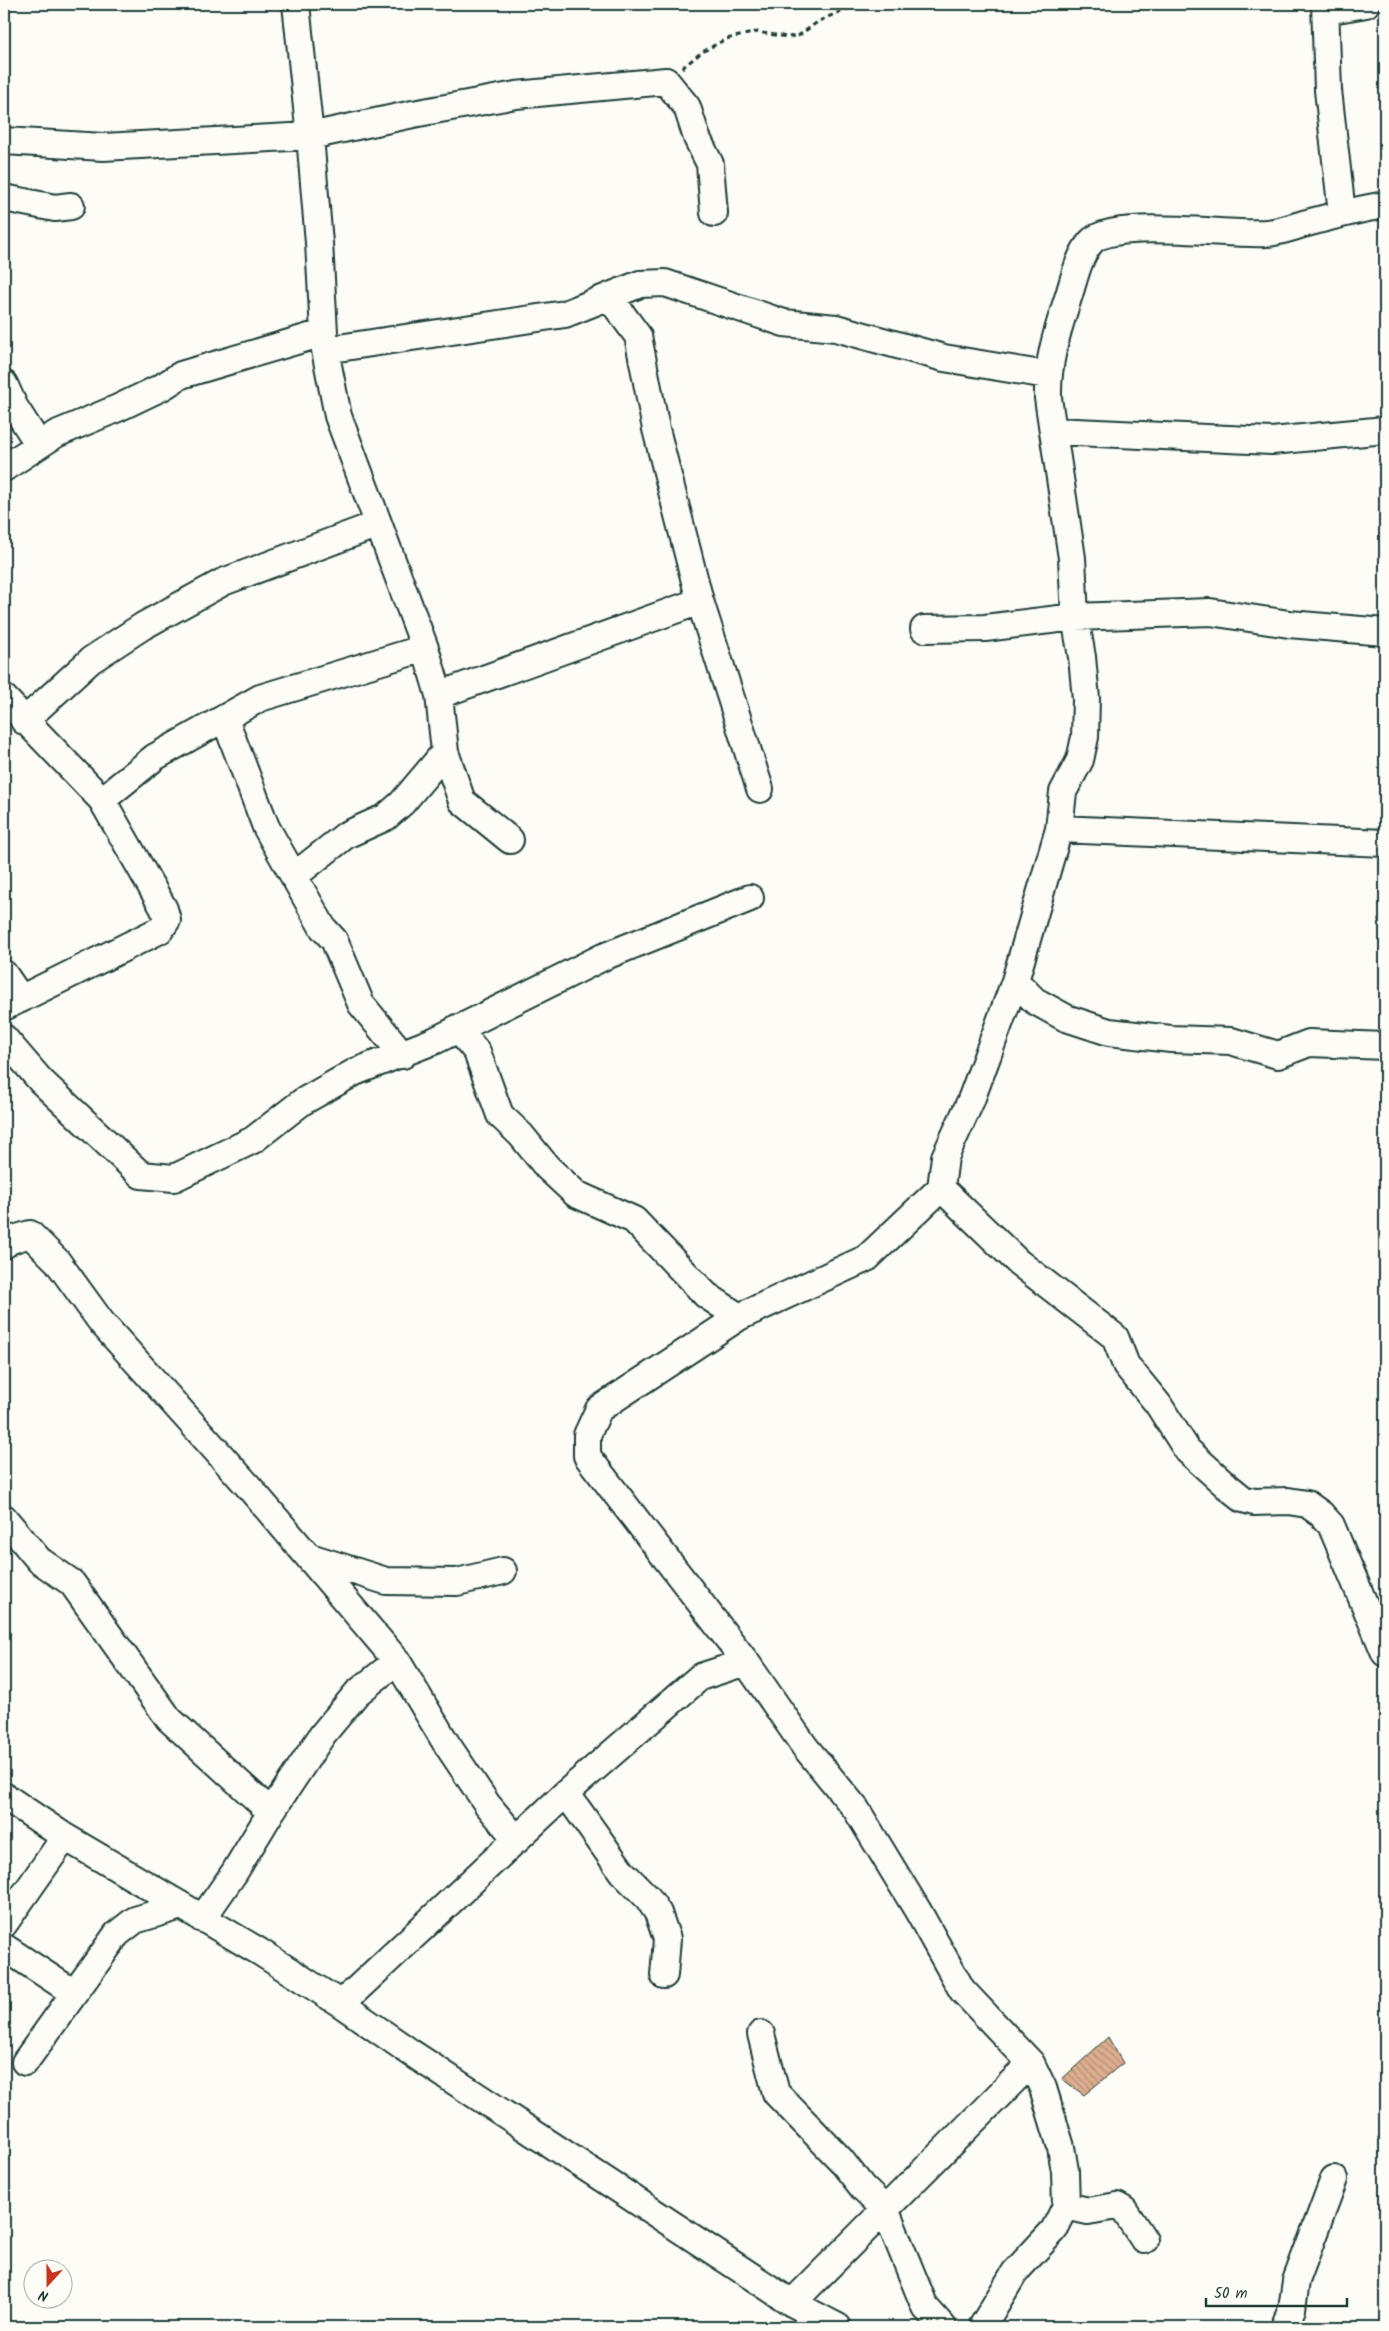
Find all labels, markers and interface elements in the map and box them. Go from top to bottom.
north arrow [22,2258,72,2308]
scale bar [1206,2276,1348,2308]
text: 50 m [1214,2282,1248,2306]
text: N [35,2283,52,2307]

